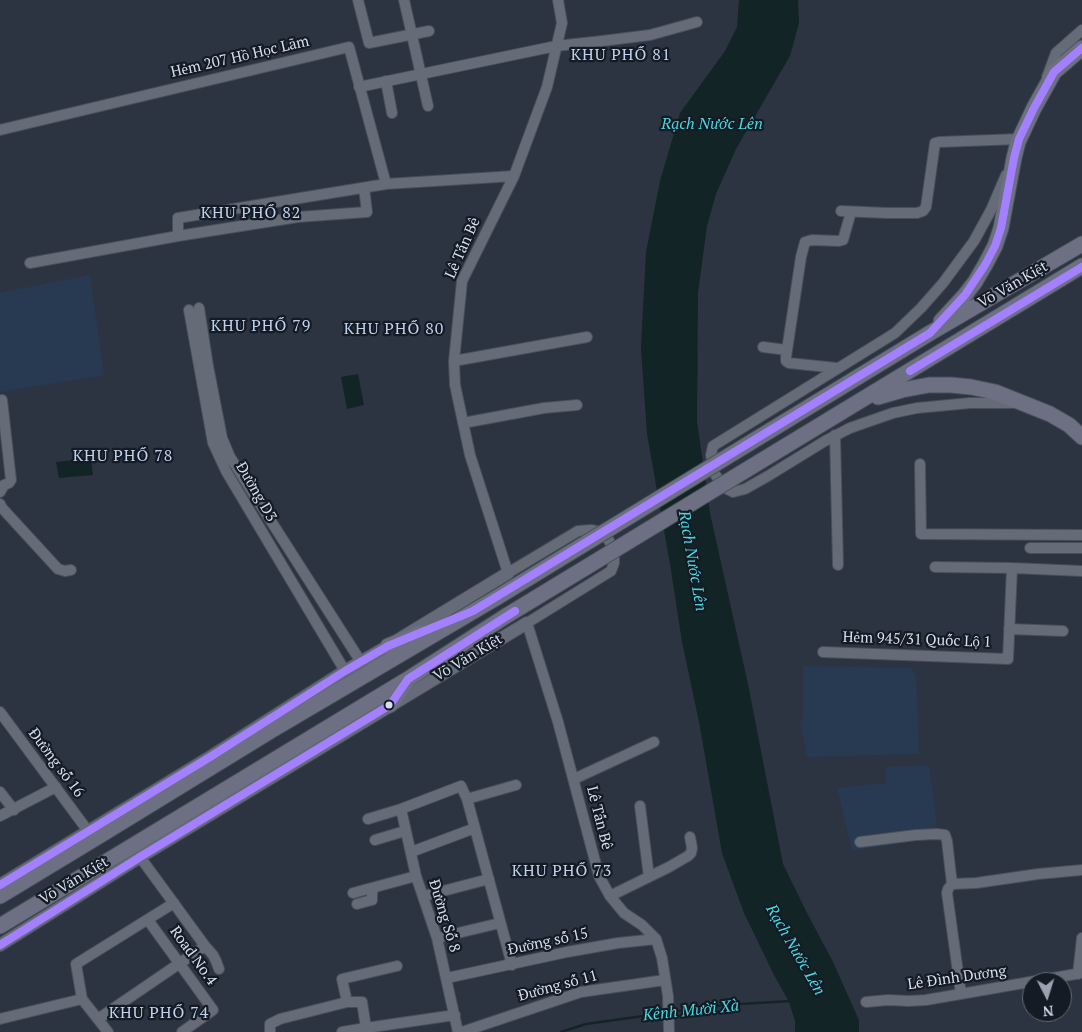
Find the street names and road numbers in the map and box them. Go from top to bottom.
street label: Hẻm 207 Hồ Học Lãm [169,32,311,82]
street label: Lê Tấn Bê [442,215,484,281]
street label: Võ Văn Kiệt [975,258,1051,312]
street label: Đường D3 [232,459,280,525]
street label: Hẻm 945/31 Quốc Lộ 1 [842,628,992,652]
street label: Võ Văn Kiệt [430,630,506,686]
street label: Đường số 16 [24,725,88,801]
street label: Lê Tấn Bê [582,784,616,852]
street label: Võ Văn Kiệt [36,853,112,909]
street label: Đường Số 8 [424,877,464,955]
street label: Road No.4 [166,923,220,989]
street label: Đường số 15 [506,925,590,959]
street label: Lê Đình Dương [907,962,1007,994]
street label: Đường số 11 [516,967,600,1005]

